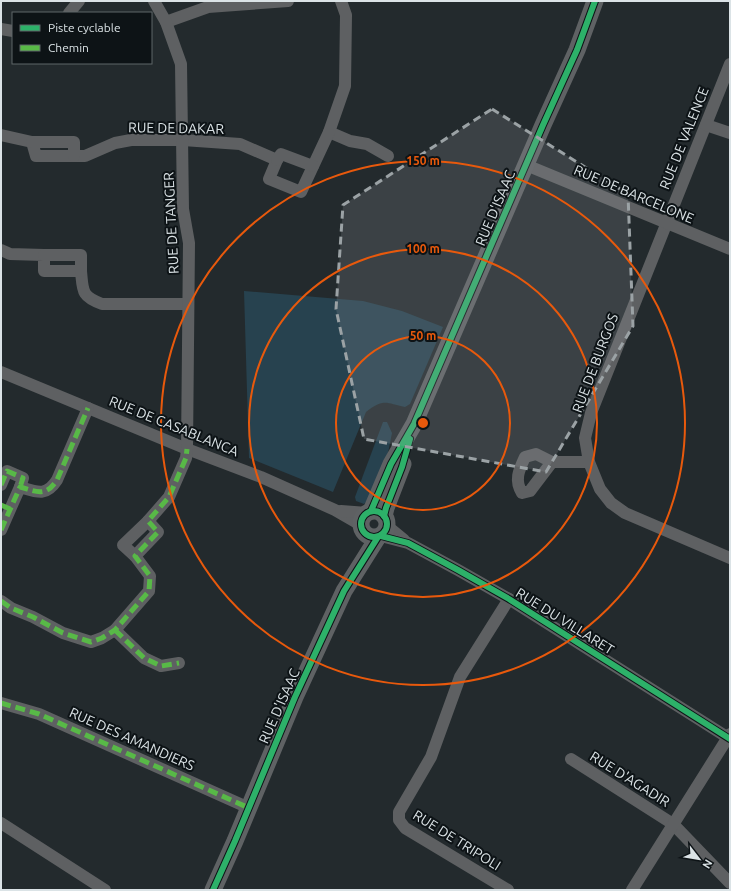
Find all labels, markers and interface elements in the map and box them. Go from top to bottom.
legend [12,12,152,64]
text: Piste cyclable [48,21,121,34]
text: Chemin [48,41,89,54]
street label: RUE DE VALENCE [656,84,712,192]
street label: RUE DE DAKAR [128,119,224,137]
text: 150 m [406,154,440,167]
street label: RUE DE BARCELONE [572,161,697,227]
street label: RUE D'ISAAC [472,167,518,248]
street label: RUE DE TANGER [160,171,182,274]
text: 100 m [406,242,440,255]
street label: RUE DE BURGOS [569,311,621,415]
text: 50 m [410,329,436,342]
street label: RUE DE CASABLANCA [107,393,241,459]
centre of rings [416,416,430,430]
street label: RUE DU VILLARET [513,584,617,658]
street label: RUE D'ISAAC [255,666,303,746]
street label: RUE DES AMANDIERS [67,704,197,774]
street label: RUE D'AGADIR [587,748,673,810]
street label: RUE DE TRIPOLI [410,807,504,873]
north arrow [679,839,719,879]
text: N [700,858,715,871]

